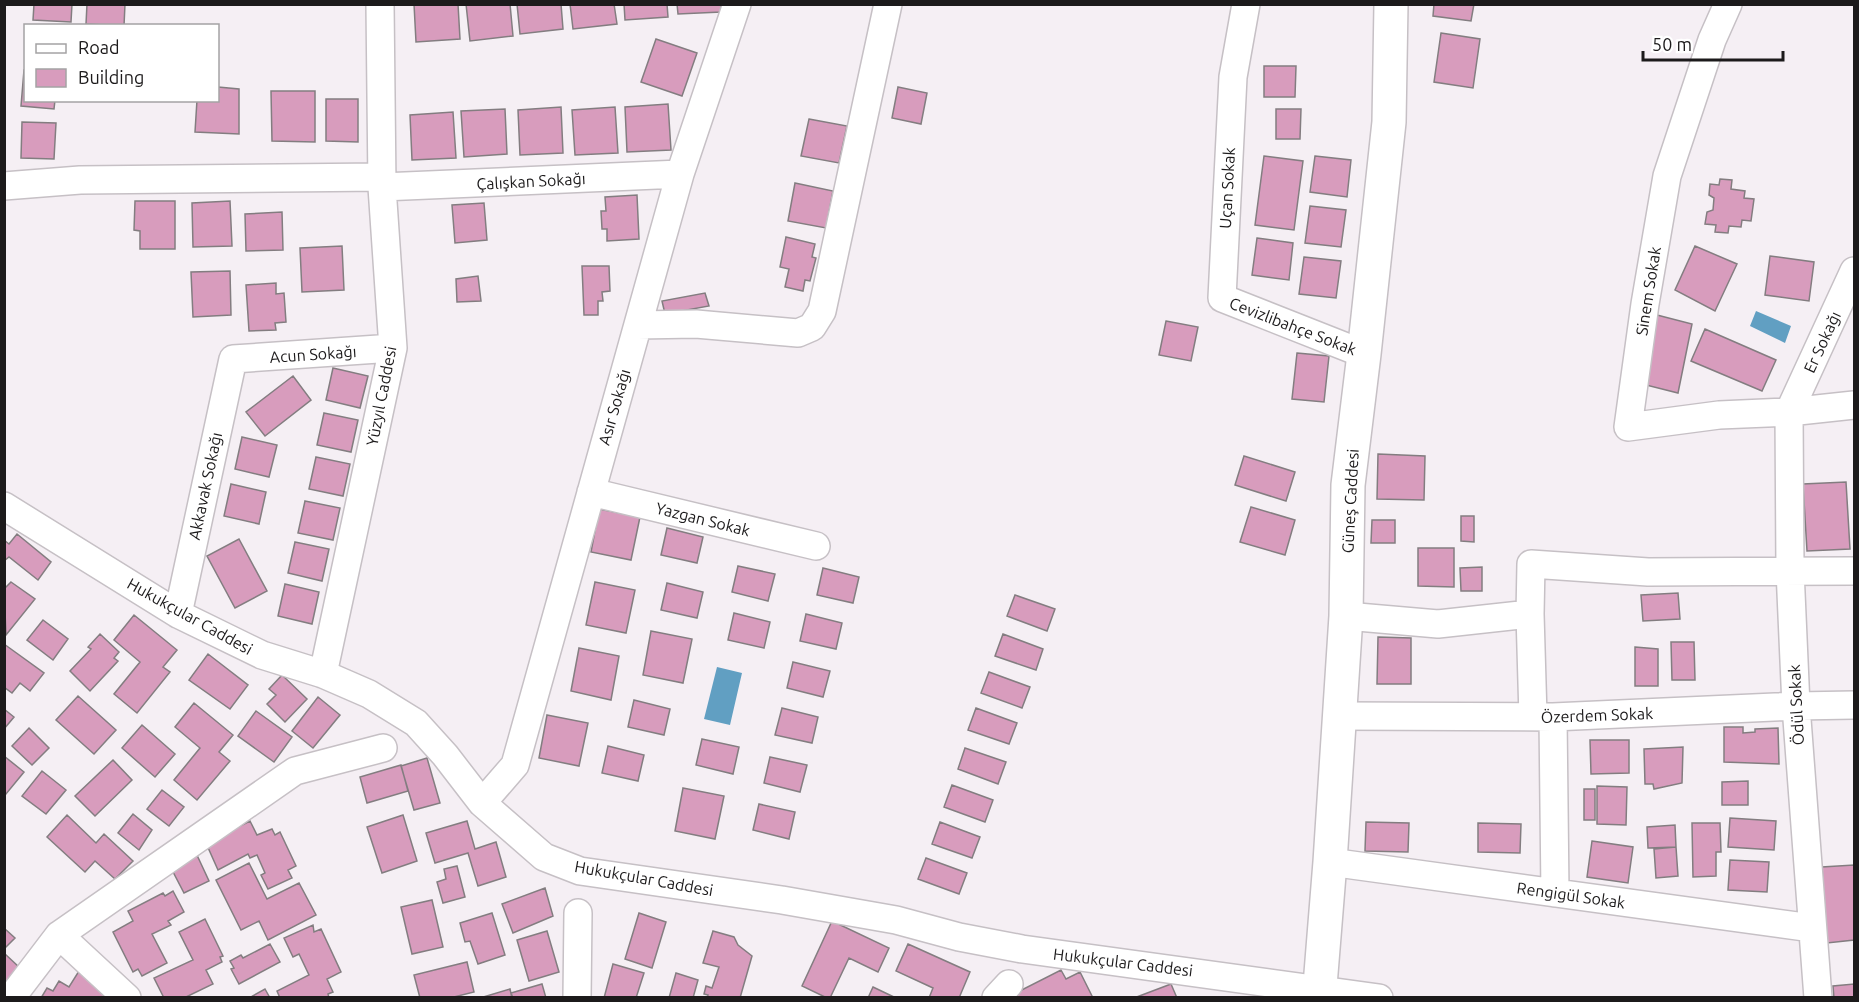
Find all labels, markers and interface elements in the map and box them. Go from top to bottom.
legend [24,24,219,102]
scale bar [1643,24,1782,62]
text: 50 m [1652,34,1692,54]
text: Road [78,37,120,57]
text: Building [78,67,144,87]
street label: Uçan Sokak [1216,147,1238,229]
street label: Çalışkan Sokağı [476,169,586,193]
street label: Sinem Sokak [1632,245,1664,337]
street label: Cevizlibahçe Sokak [1227,294,1359,358]
street label: Er Sokağı [1800,308,1844,376]
street label: Acun Sokağı [269,342,357,366]
street label: Yüzyıl Caddesi [363,345,399,447]
street label: Asır Sokağı [595,367,633,447]
street label: Akkavak Sokağı [185,431,225,541]
street label: Güneş Caddesi [1338,448,1362,554]
street label: Yazgan Sokak [654,499,752,539]
street label: Hukukçular Caddesi [124,574,256,658]
street label: Ödül Sokak [1785,664,1807,746]
street label: Özerdem Sokak [1541,704,1653,726]
street label: Hukukçular Caddesi [573,857,715,899]
street label: Rengigül Sokak [1516,878,1626,912]
street label: Hukukçular Caddesi [1052,945,1194,979]

